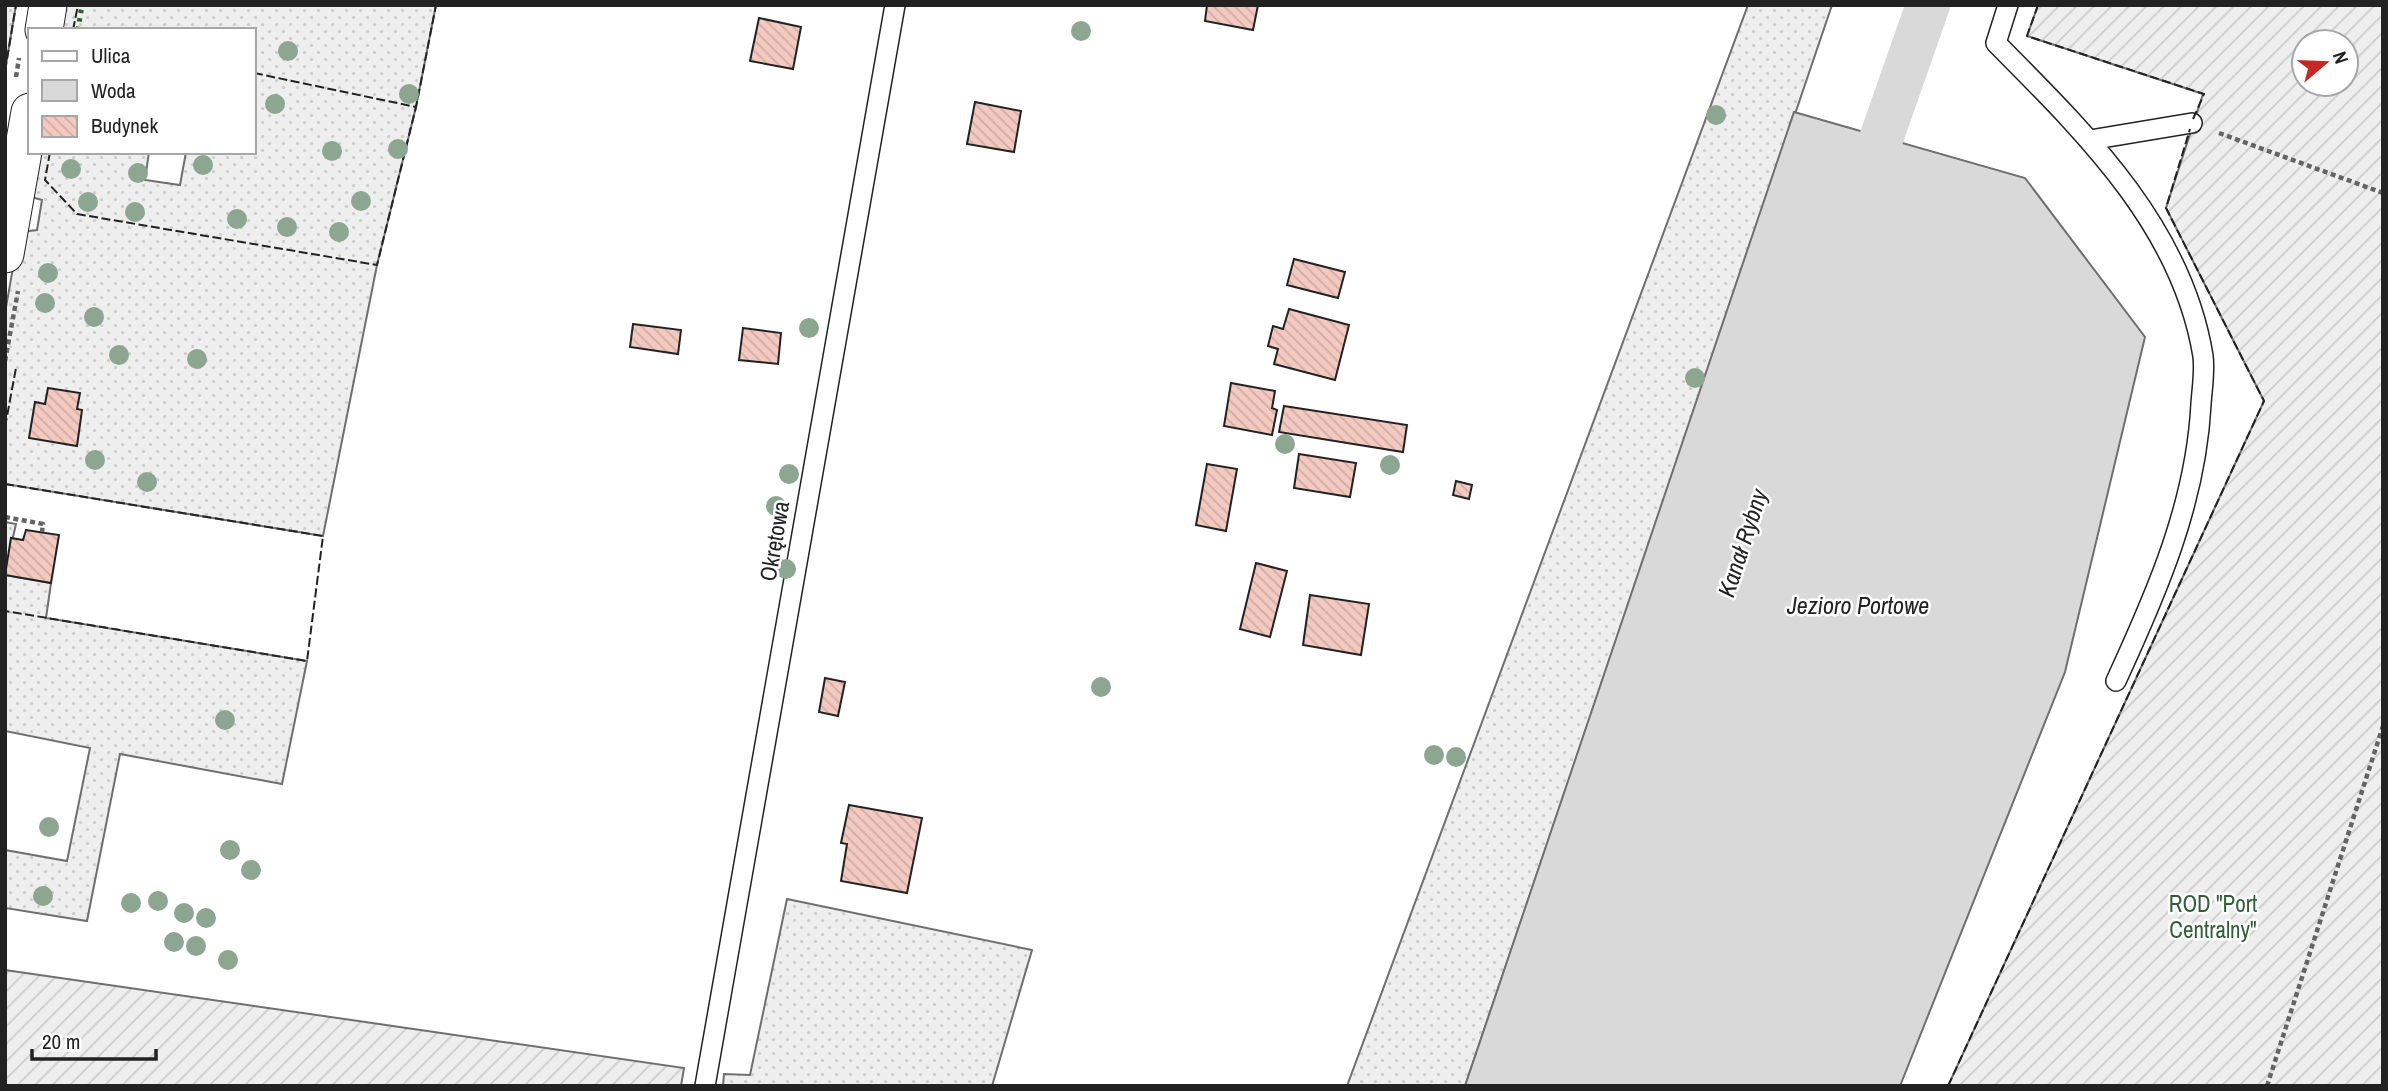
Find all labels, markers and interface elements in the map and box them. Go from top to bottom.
legend [28,28,256,154]
north arrow [2290,28,2360,98]
text: Ulica [91,41,131,70]
text: N [2327,48,2355,67]
text: Woda [91,76,136,105]
text: Budynek [91,111,158,140]
water label: Kanał Rybny [1710,484,1775,601]
street label: Okrętowa [752,498,796,583]
water label: Jezioro Portowe [1786,589,1929,621]
park label: ROD "Port Centralny" [2169,888,2257,945]
scale bar [32,1018,156,1062]
text: 20 m [42,1027,80,1056]

